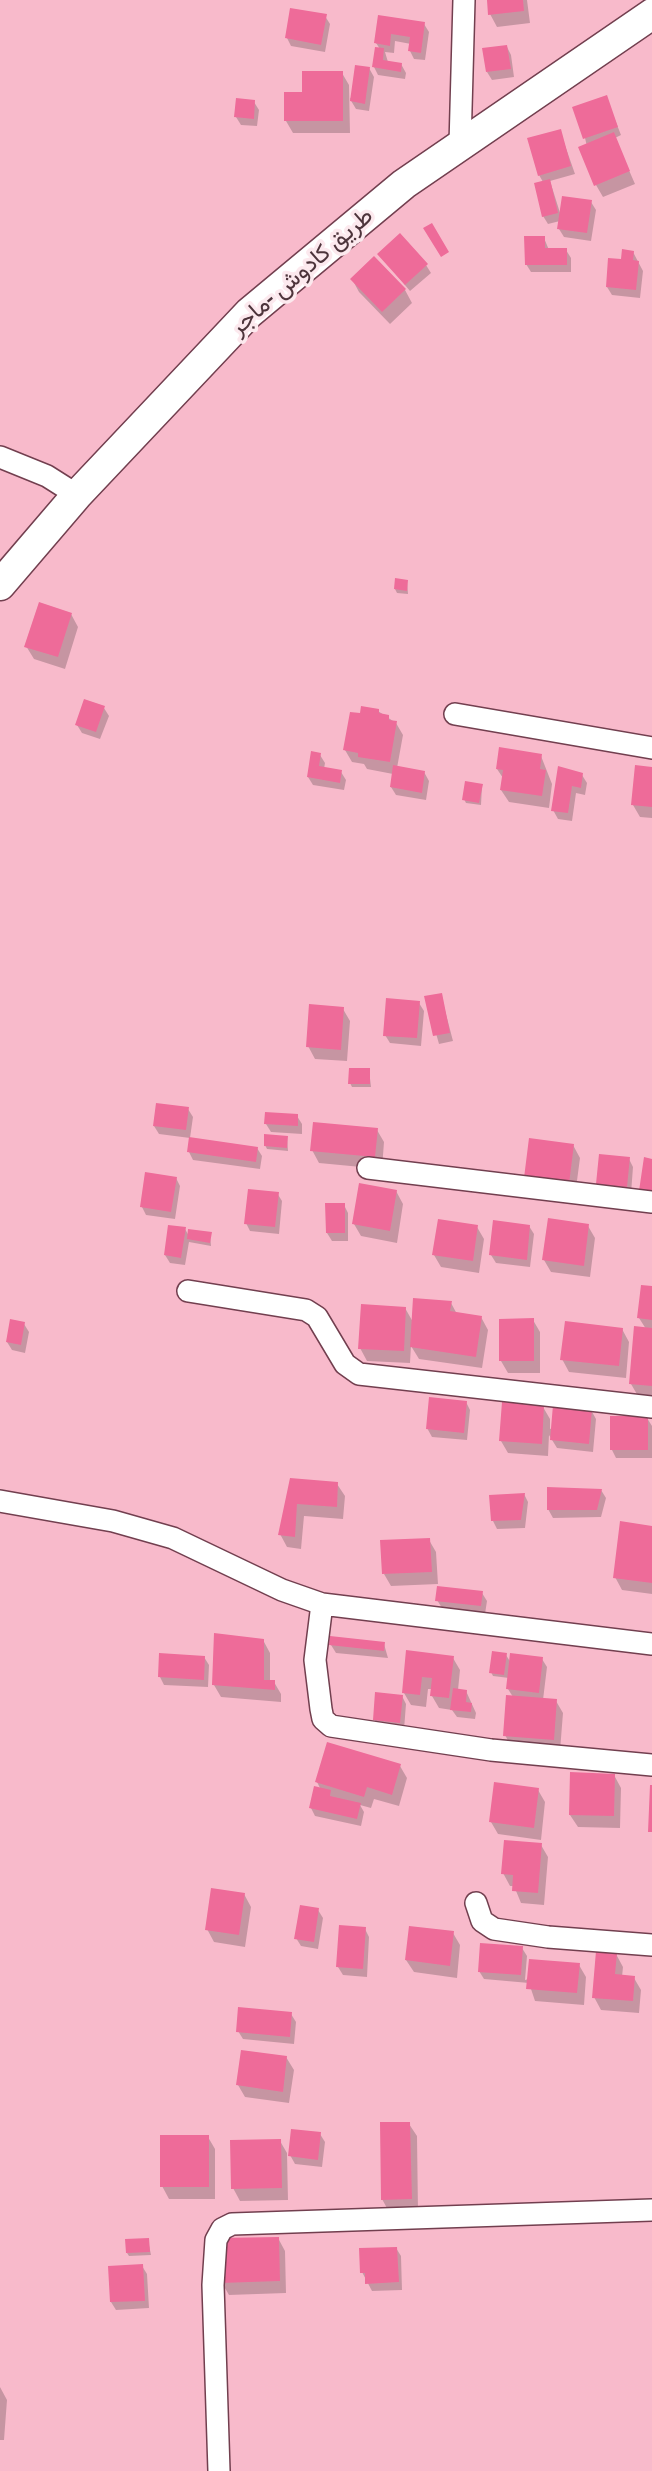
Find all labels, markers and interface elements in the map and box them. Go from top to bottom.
street label: طريق كادوش -ماجر [225,202,379,342]

